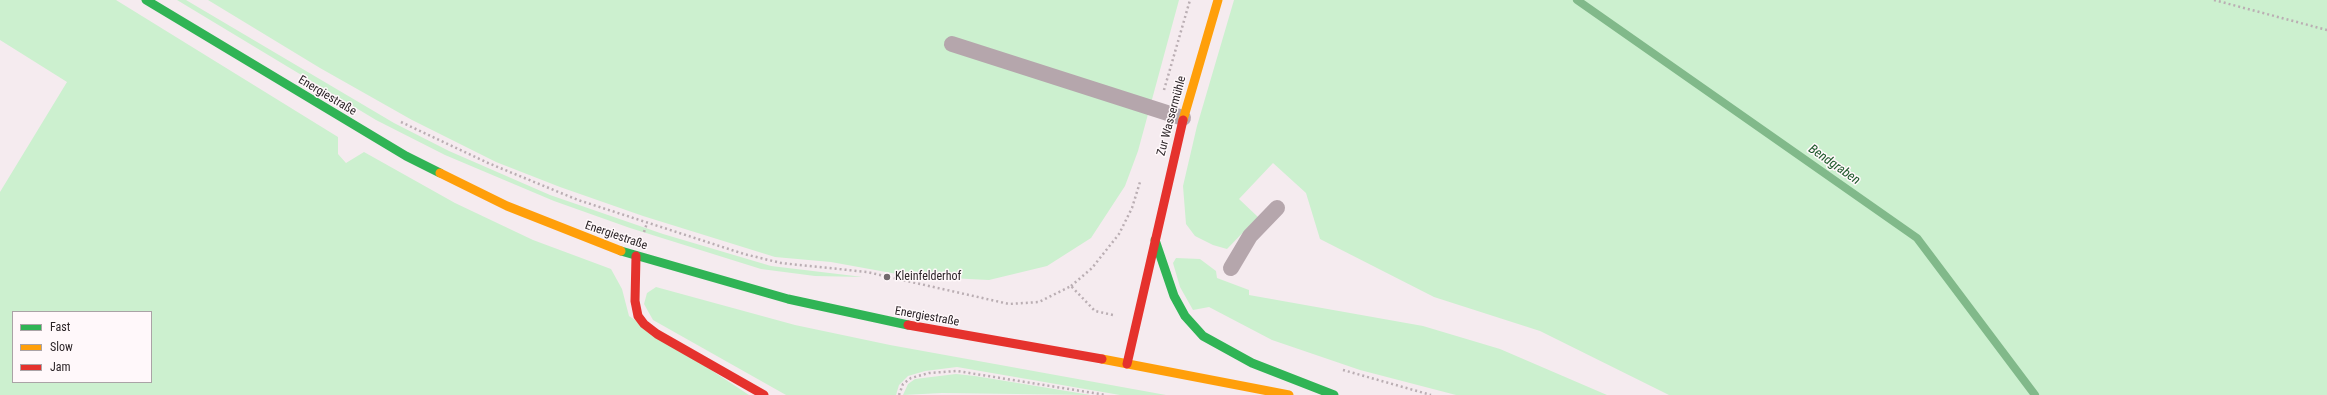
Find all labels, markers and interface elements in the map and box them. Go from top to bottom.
street label: Energiestraße [295,73,359,119]
street label: Zur Wassermühle [1154,74,1190,158]
water label: Bendgraben [1805,142,1863,188]
street label: Energiestraße [583,219,649,253]
place label: Kleinfelderhof [895,270,961,284]
marker: Kleinfelderhof [882,272,892,282]
street label: Energiestraße [894,304,960,330]
legend [12,311,152,383]
text: Fast [50,320,70,334]
text: Slow [50,340,73,354]
text: Jam [50,360,71,374]

